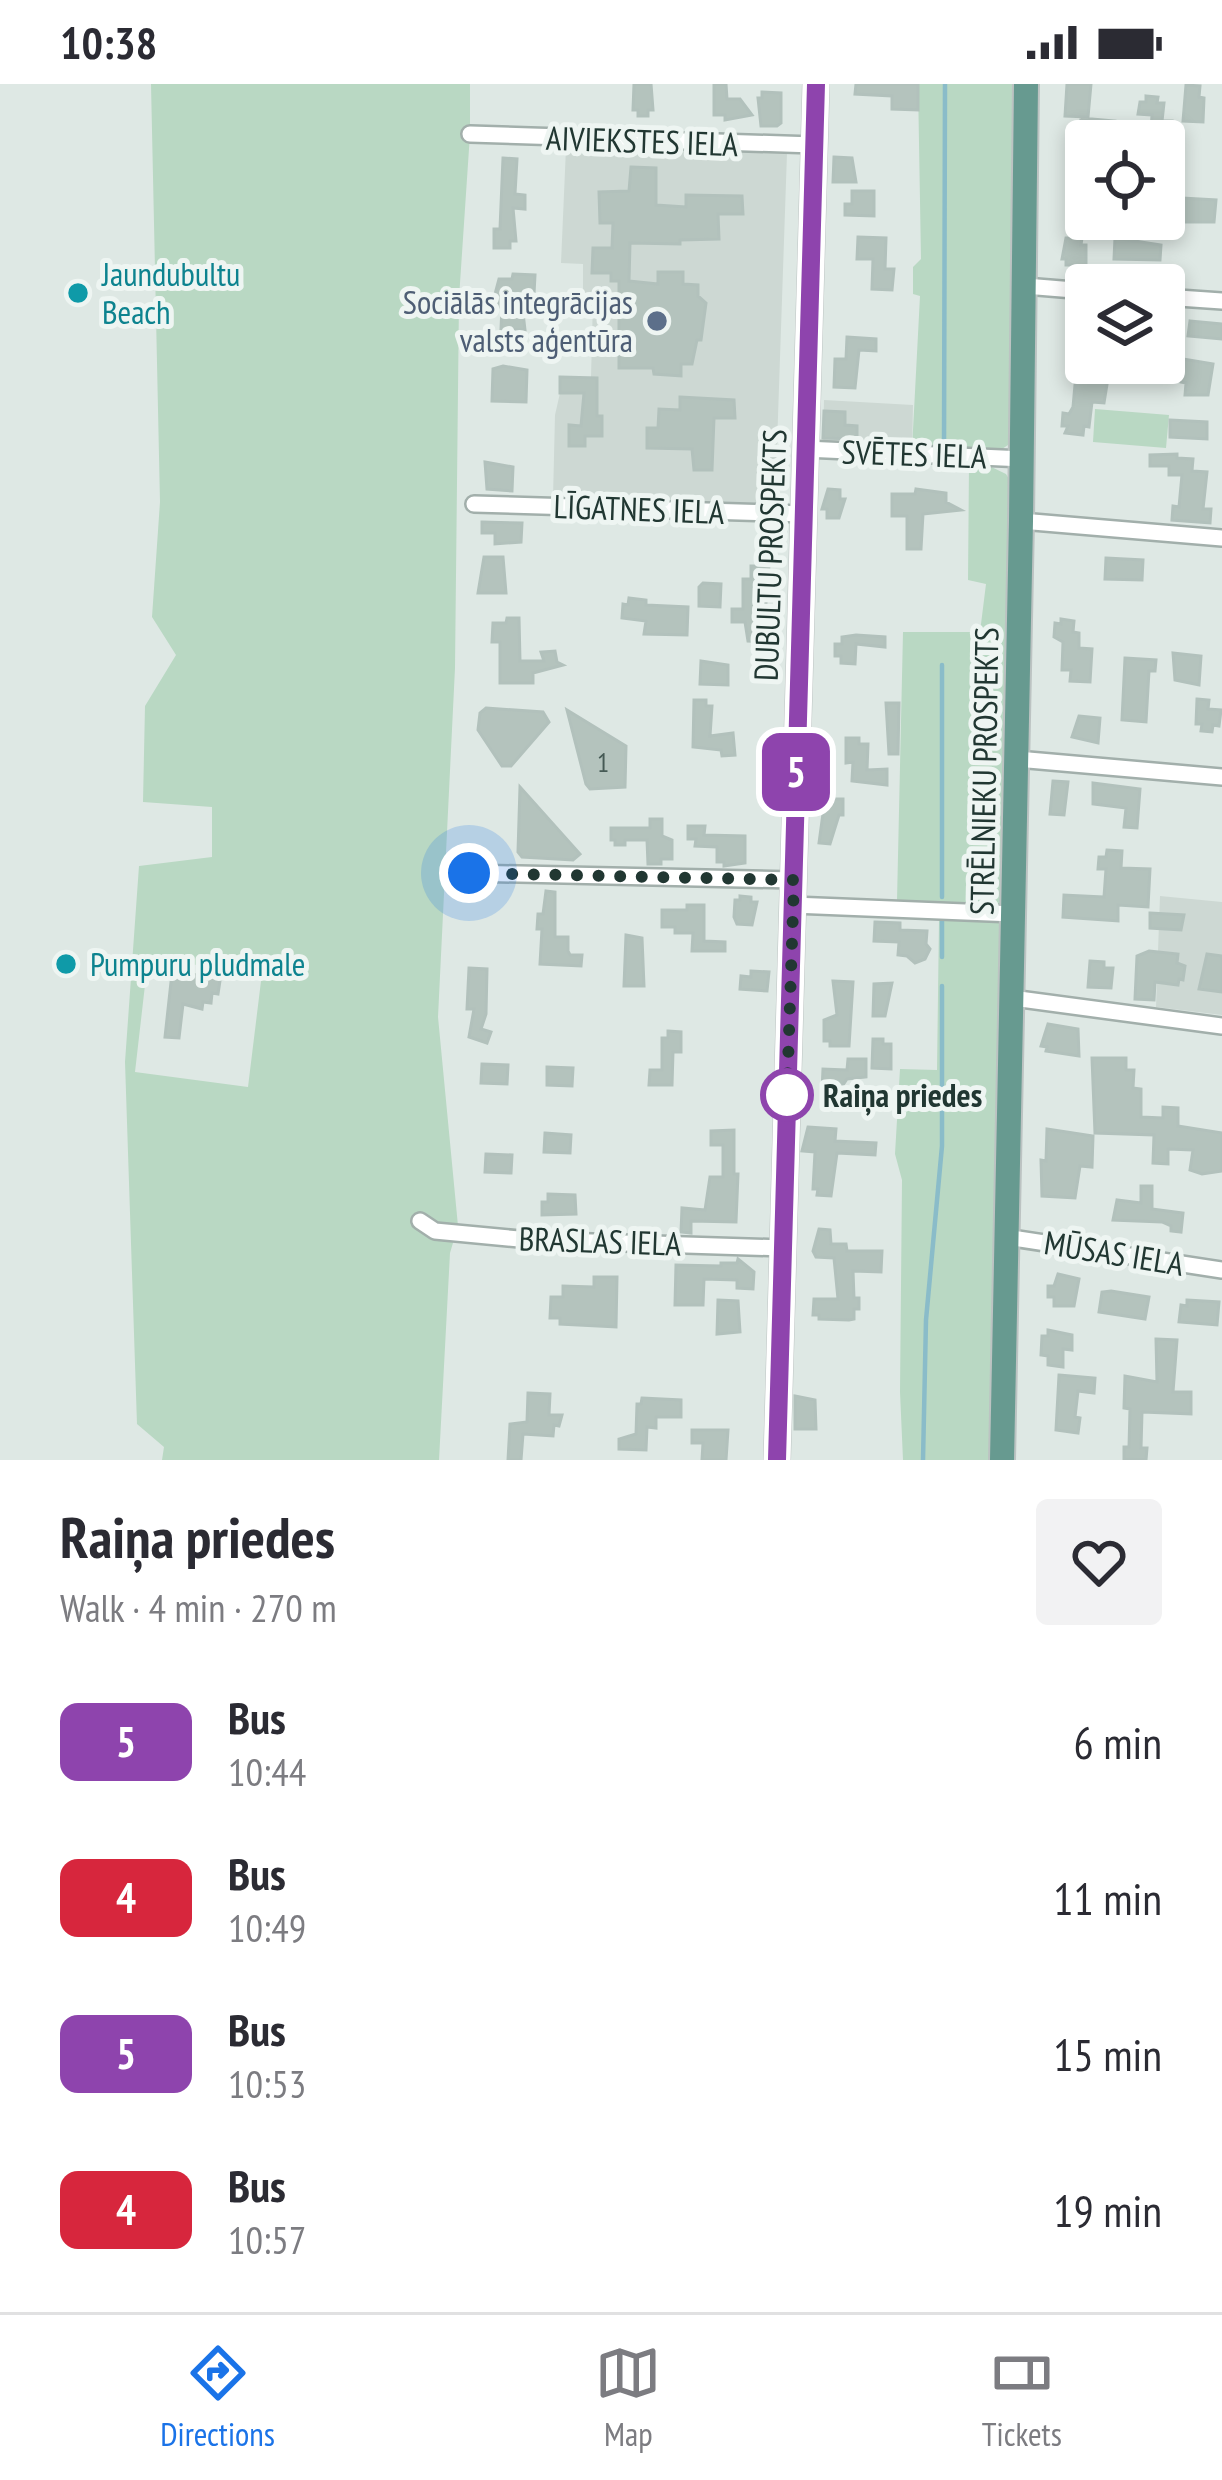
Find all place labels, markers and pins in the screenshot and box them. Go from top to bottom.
place label: Jaundubultu Beach [101,252,240,333]
marker: Jaundubultu Beach [65,280,91,306]
place label: Sociālās integrācijas valsts aģentūra [403,280,633,361]
marker: Sociālās integrācijas valsts aģentūra [644,308,670,334]
place label: Pumpuru pludmale [90,942,306,985]
marker: Pumpuru pludmale [53,951,79,977]
marker: Raiņa priedes [762,1070,812,1120]
place label: Raiņa priedes [823,1073,982,1116]

